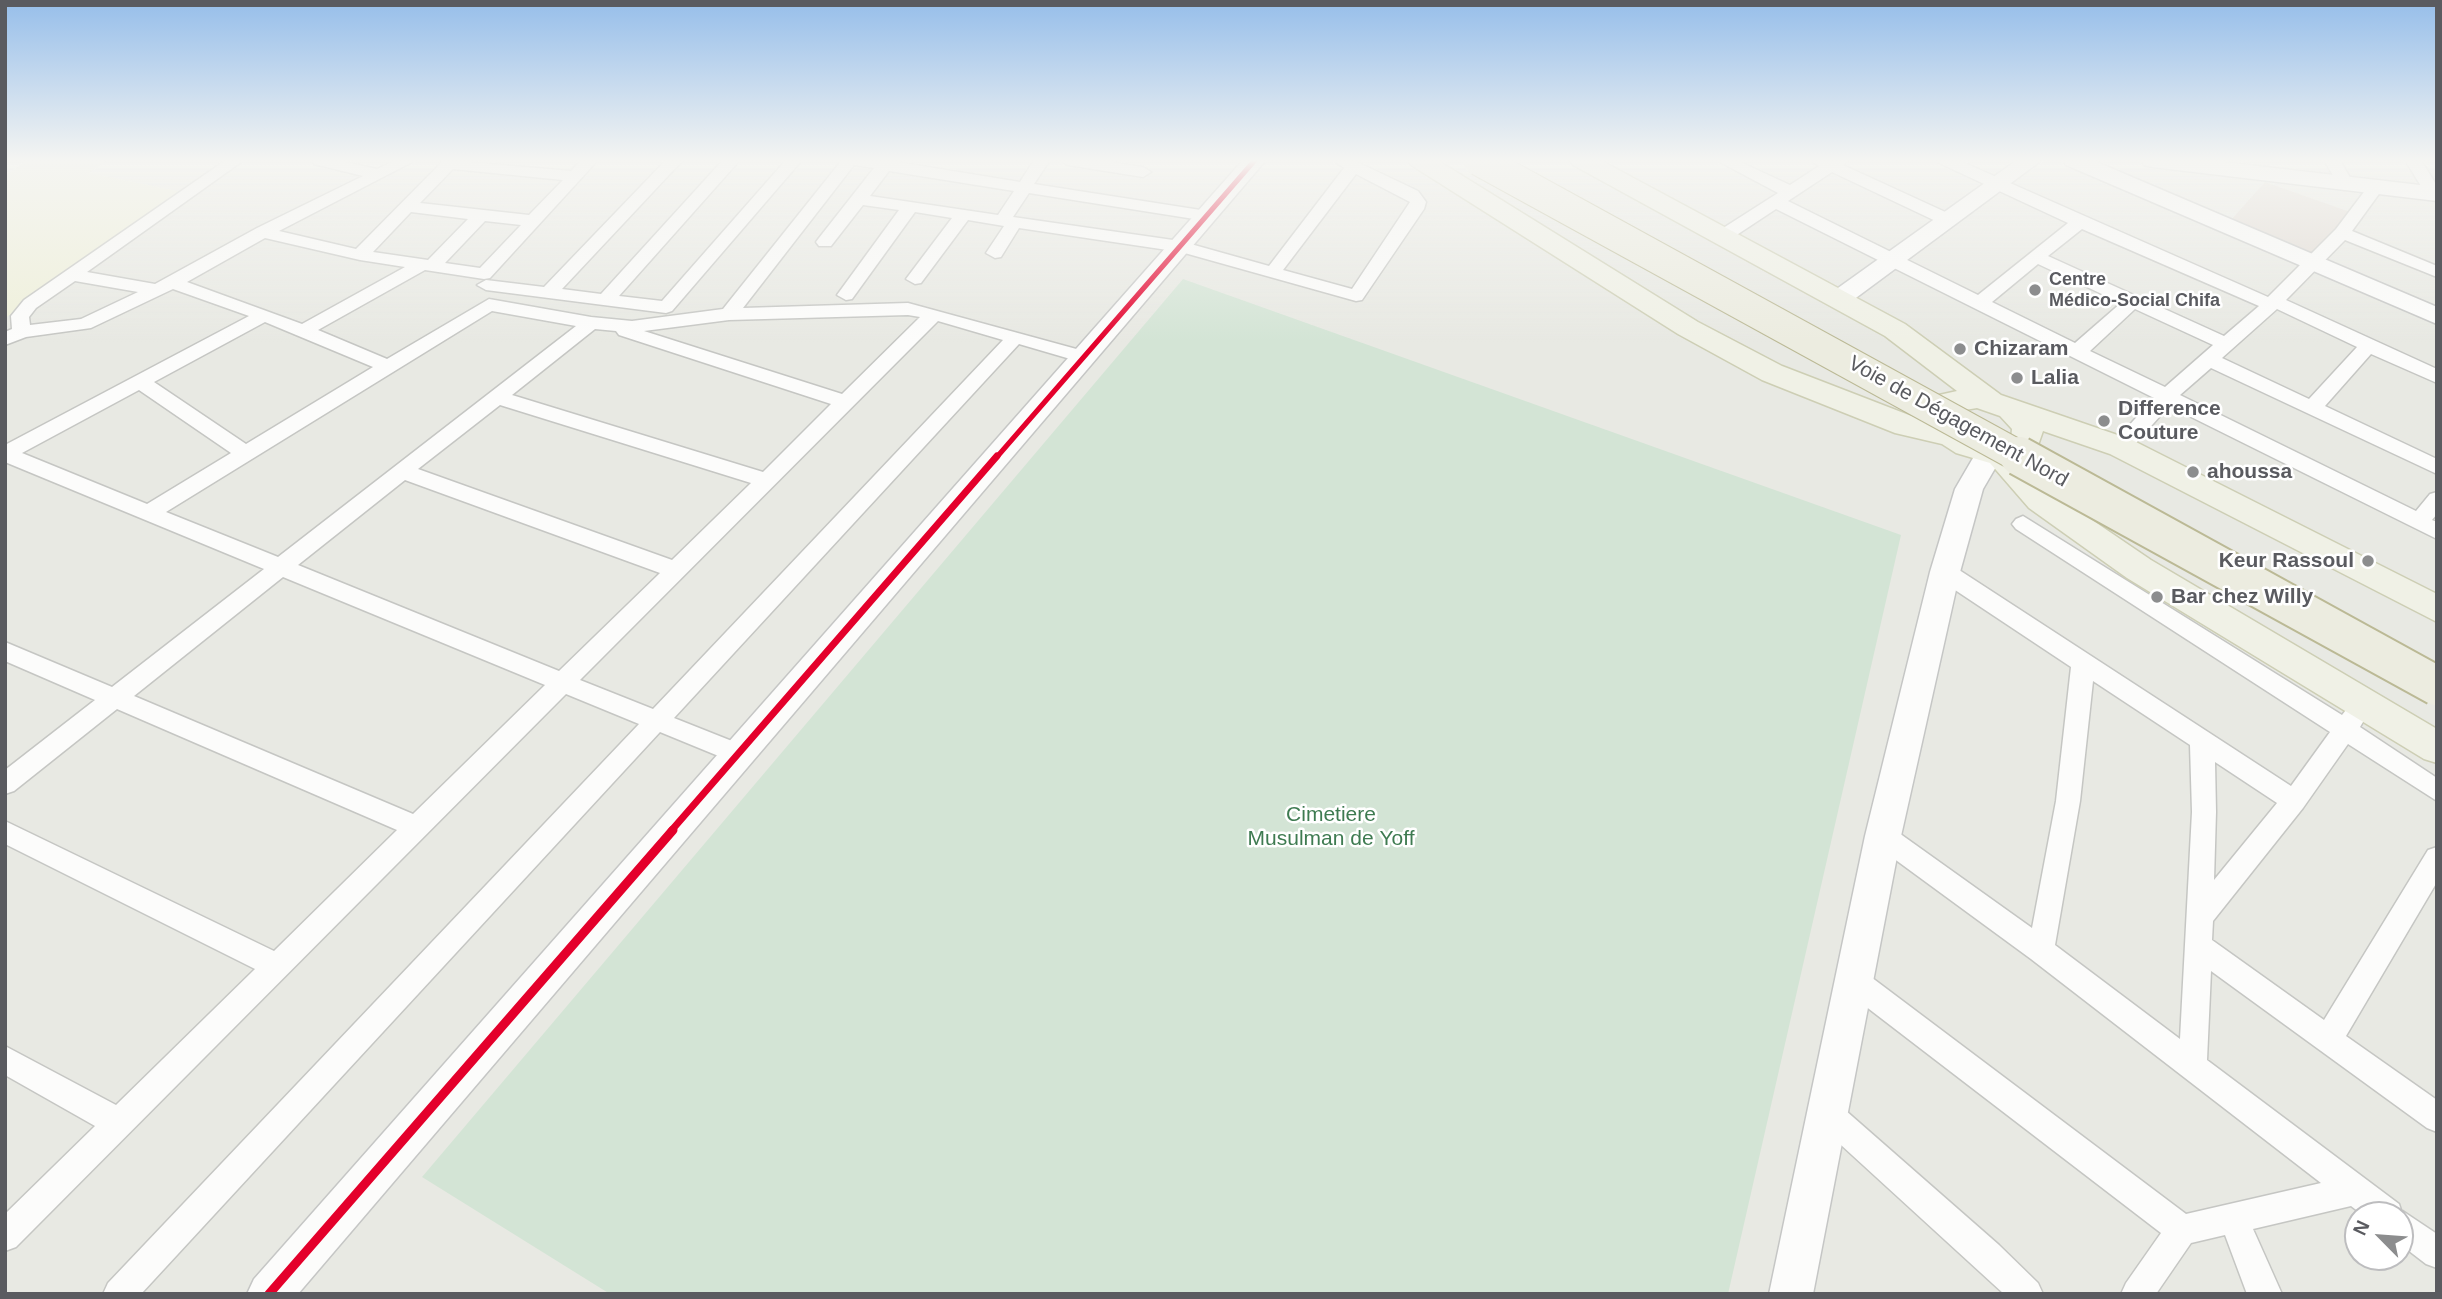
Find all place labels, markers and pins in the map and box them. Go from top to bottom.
place label: Centre Médico-Social Chifa [2049,269,2220,312]
marker: Centre Médico-Social Chifa [2027,282,2043,298]
place label: Chizaram [1974,336,2069,362]
marker: Chizaram [1952,341,1968,357]
place label: Lalia [2031,365,2079,391]
marker: Lalia [2009,370,2025,386]
place label: Difference Couture [2118,396,2221,446]
marker: Difference Couture [2096,413,2112,429]
place label: ahoussa [2207,459,2292,485]
marker: ahoussa [2185,464,2201,480]
place label: Keur Rassoul [2219,548,2354,574]
marker: Keur Rassoul [2360,553,2376,569]
place label: Bar chez Willy [2171,584,2313,610]
marker: Bar chez Willy [2149,589,2165,605]

